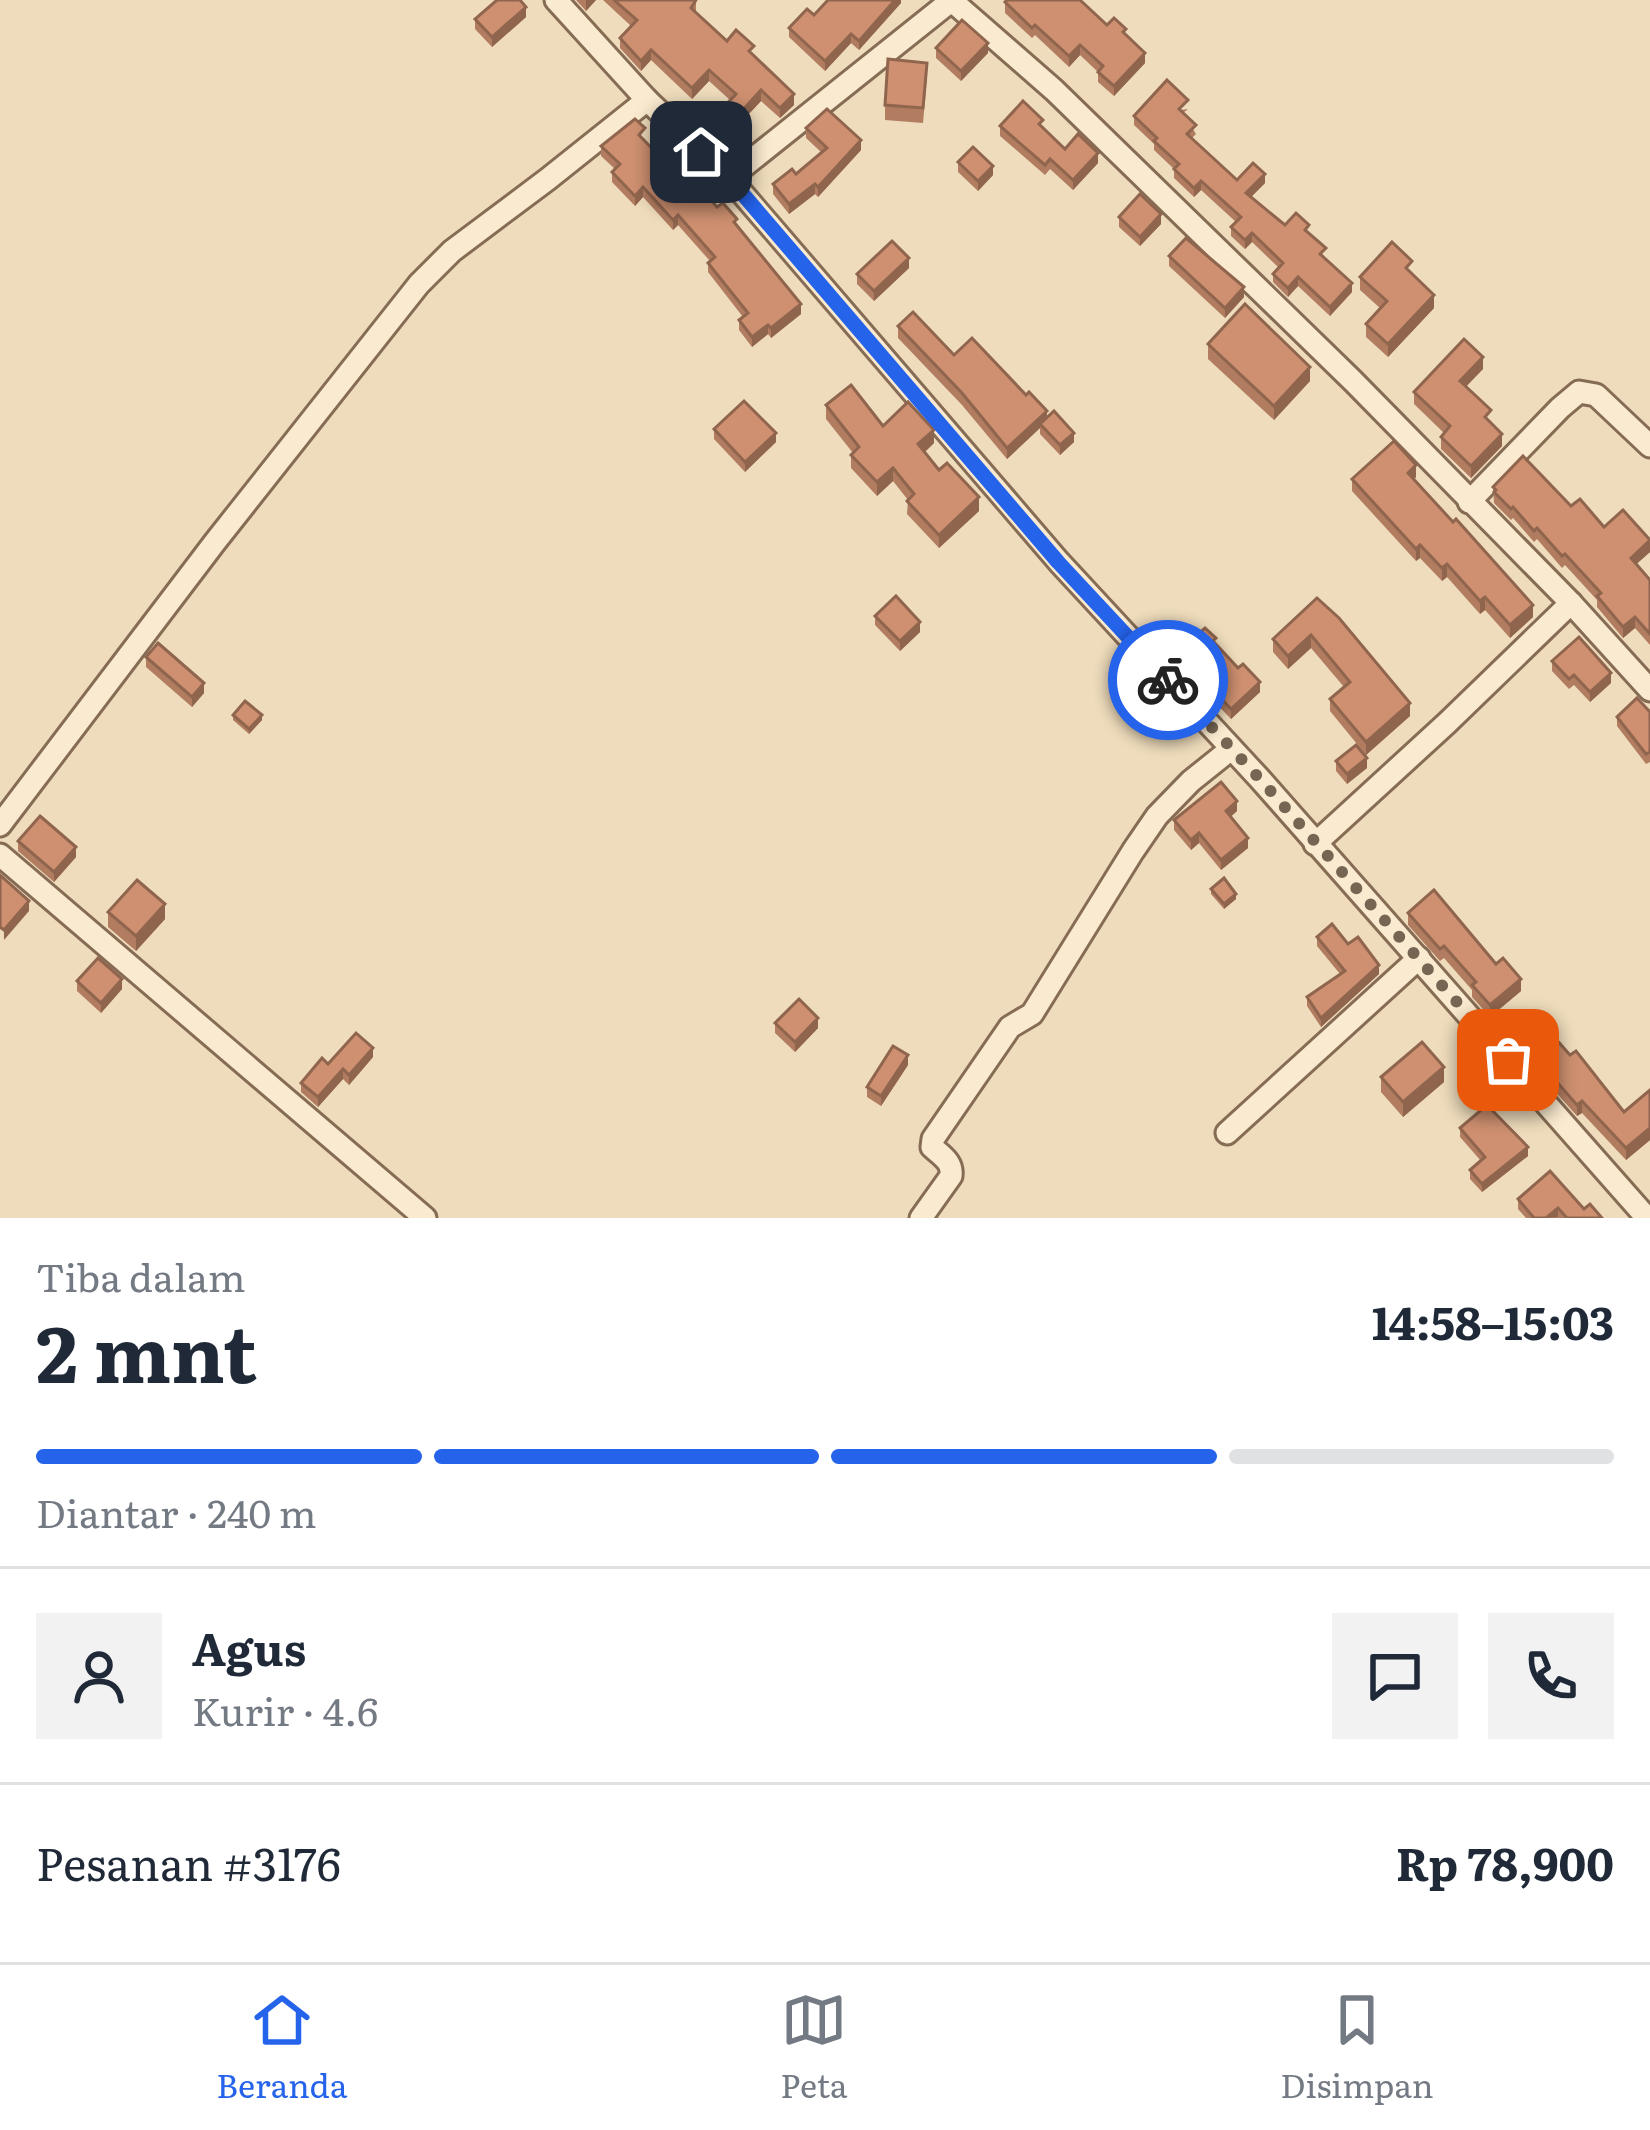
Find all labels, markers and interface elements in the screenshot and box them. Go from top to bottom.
pin [650,101,752,203]
icon: home [668,119,734,185]
courier [1108,620,1228,740]
icon: bike [1135,647,1201,713]
pin [1457,1009,1559,1111]
icon: bag [1475,1027,1541,1093]
text: Tiba dalam [36,1246,246,1304]
text: 14:58–15:03 [1372,1287,1614,1354]
text: 2 mnt [36,1291,257,1407]
text: Diantar · 240 m [36,1482,317,1540]
button: person [36,1613,162,1739]
text: Agus [192,1613,306,1680]
button: chat [1332,1613,1458,1739]
button: phone [1488,1613,1614,1739]
text: Kurir · 4.6 [192,1680,378,1738]
text: Pesanan #3176 [36,1828,341,1895]
text: Rp 78,900 [1396,1828,1614,1895]
tab: Beranda [216,1987,348,2108]
tab: Peta [780,1987,848,2108]
tab: Disimpan [1280,1987,1434,2108]

